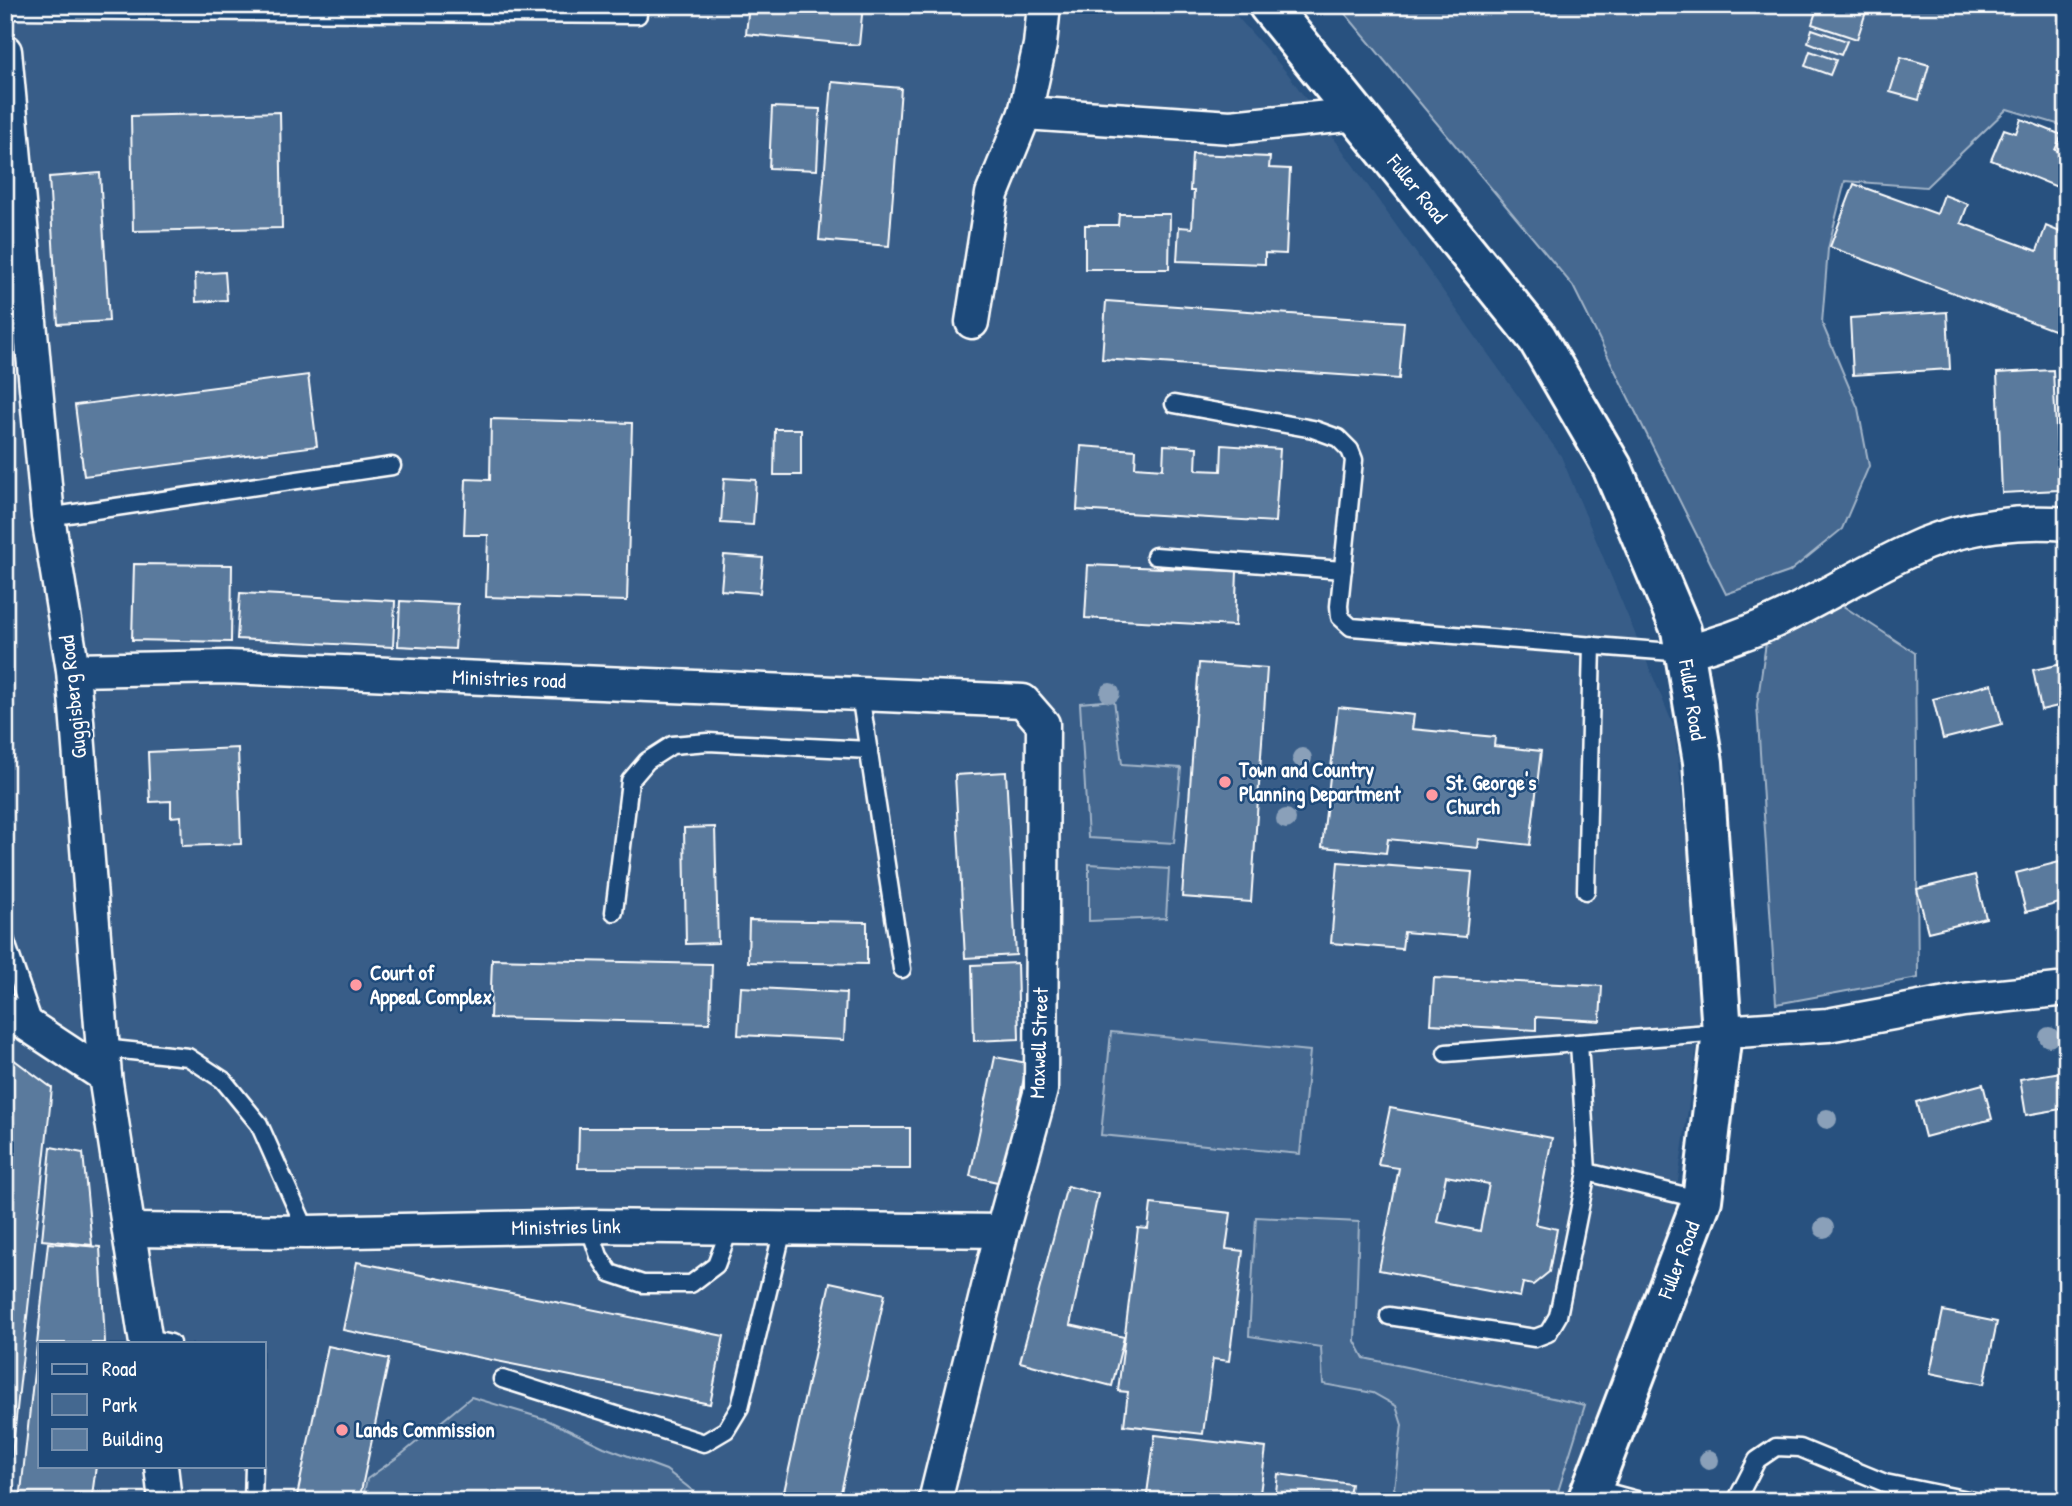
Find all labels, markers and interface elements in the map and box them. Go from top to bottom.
street label: Fuller Road [1380,147,1454,229]
street label: Guggisberg Road [52,634,93,760]
street label: Fuller Road [1672,657,1713,742]
street label: Ministries road [452,662,566,695]
place label: Town and Country Planning Department [1238,755,1401,809]
place label: St. George's Church [1446,768,1536,821]
marker: Town and Country Planning Department [1217,774,1233,790]
marker: St. George's Church [1424,787,1440,803]
place label: Court of Appeal Complex [370,958,492,1012]
marker: Court of Appeal Complex [348,977,364,993]
street label: Maxwell Street [1022,986,1055,1099]
street label: Ministries link [511,1211,621,1242]
street label: Fuller Road [1650,1217,1707,1304]
legend [38,1342,266,1468]
text: Road [102,1354,136,1383]
text: Park [102,1390,137,1419]
place label: Lands Commission [356,1415,495,1444]
marker: Lands Commission [334,1422,350,1438]
text: Building [102,1424,163,1453]

